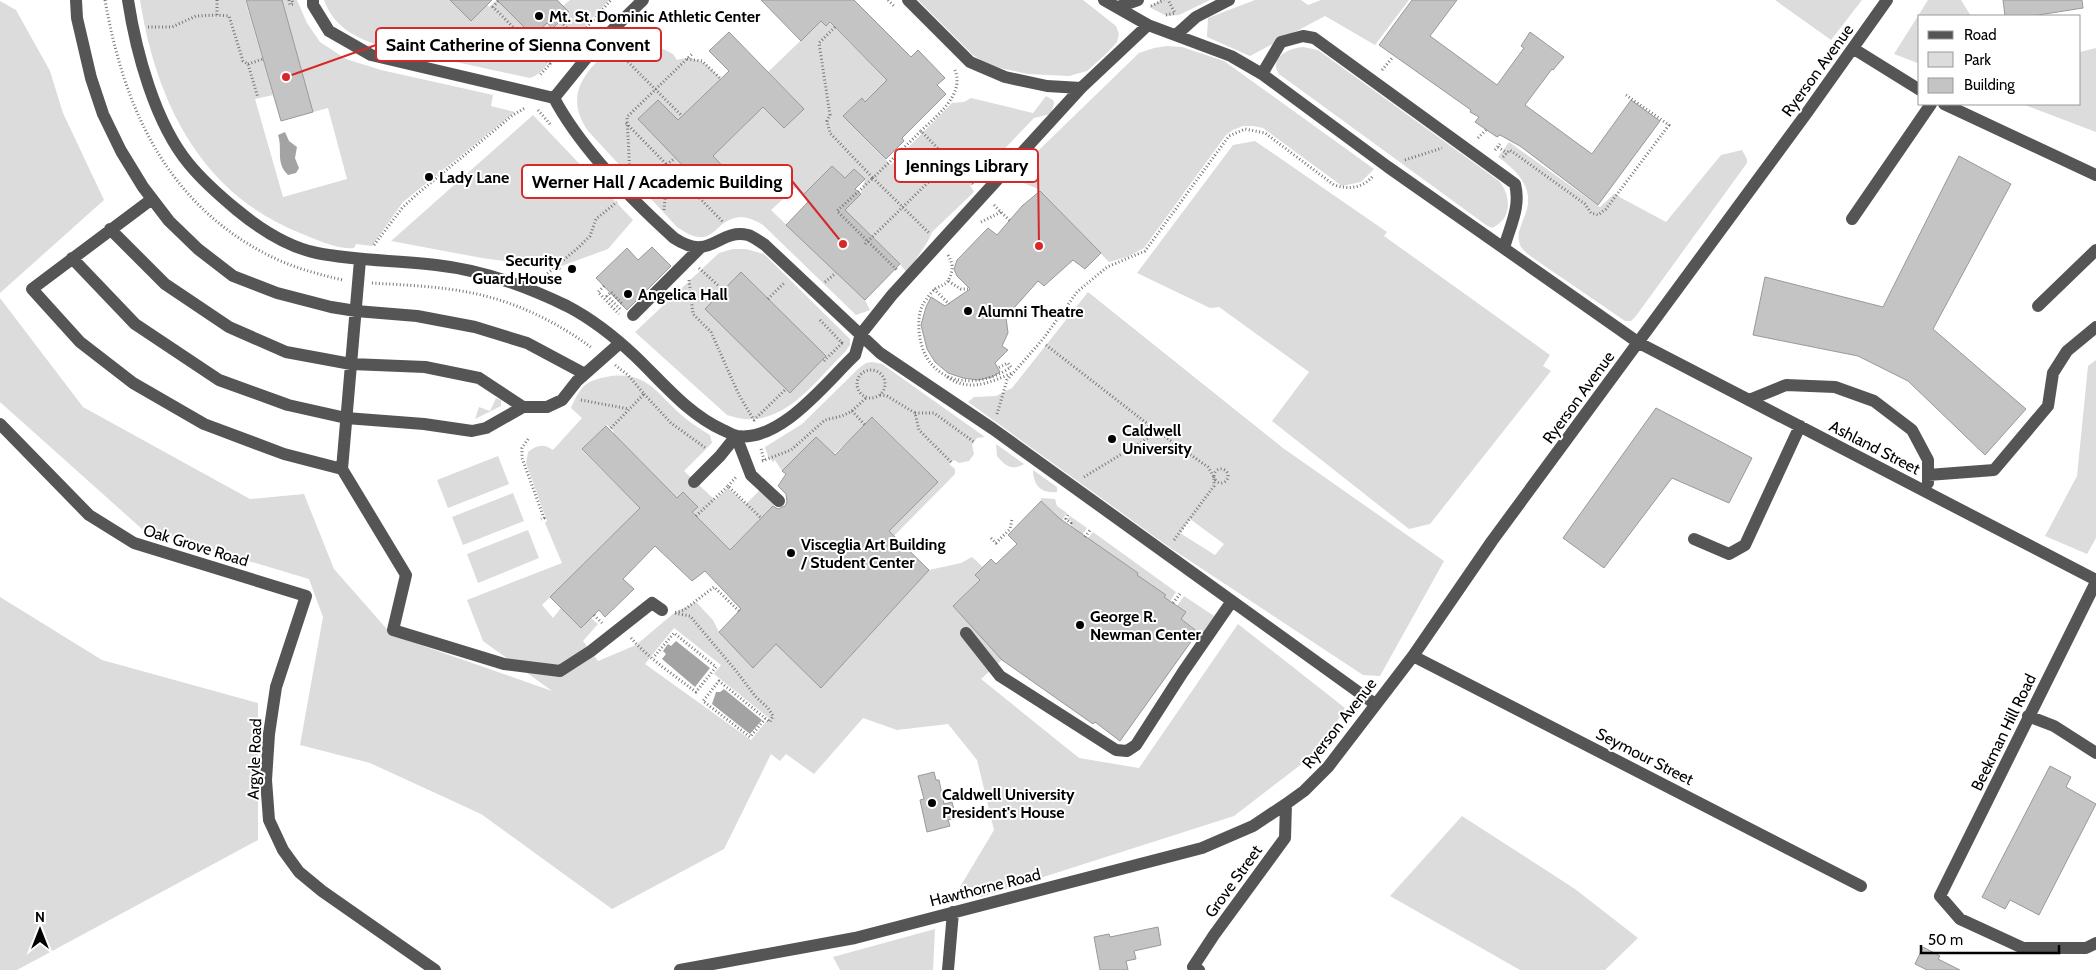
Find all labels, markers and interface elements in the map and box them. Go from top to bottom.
place label: Mt. St. Dominic Athletic Center [549,7,761,26]
marker: Mt. St. Dominic Athletic Center [533,10,545,22]
legend [1918,15,2081,105]
street label: Ryerson Avenue [1778,20,1857,120]
text: Road [1964,26,1997,44]
callout: Saint Catherine of Sienna Convent [376,28,661,61]
text: Saint Catherine of Sienna Convent [386,34,650,56]
text: Park [1964,51,1991,69]
text: Building [1964,76,2015,94]
callout: Jennings Library [895,149,1038,182]
text: Jennings Library [905,155,1029,177]
callout: Werner Hall / Academic Building [522,165,792,198]
place label: Lady Lane [439,168,509,187]
marker: Lady Lane [423,171,435,183]
text: Werner Hall / Academic Building [532,171,782,193]
place label: Security Guard House [472,251,562,288]
marker: Security Guard House [566,263,578,275]
place label: Angelica Hall [638,285,728,304]
marker: Angelica Hall [622,288,634,300]
place label: Alumni Theatre [978,302,1084,321]
marker: Alumni Theatre [962,305,974,317]
street label: Ryerson Avenue [1539,347,1618,447]
street label: Ashland Street [1826,416,1924,479]
place label: Caldwell University [1122,421,1192,458]
marker: Caldwell University [1106,433,1118,445]
street label: Oak Grove Road [141,520,251,570]
place label: Visceglia Art Building / Student Center [800,535,945,572]
marker: Visceglia Art Building / Student Center [785,547,797,559]
place label: George R. Newman Center [1090,607,1202,644]
marker: George R. Newman Center [1074,619,1086,631]
street label: Beekman Hill Road [1967,671,2040,794]
street label: Ryerson Avenue [1298,674,1381,772]
street label: Argyle Road [244,718,265,800]
street label: Seymour Street [1593,724,1697,789]
place label: Caldwell University President's House [942,785,1075,822]
marker: Caldwell University President's House [926,797,938,809]
street label: Grove Street [1201,841,1266,921]
street label: Hawthorne Road [928,865,1043,910]
north arrow [15,905,65,955]
text: N [35,908,45,926]
scale bar [1921,922,2058,954]
text: 50 m [1928,931,1963,949]

